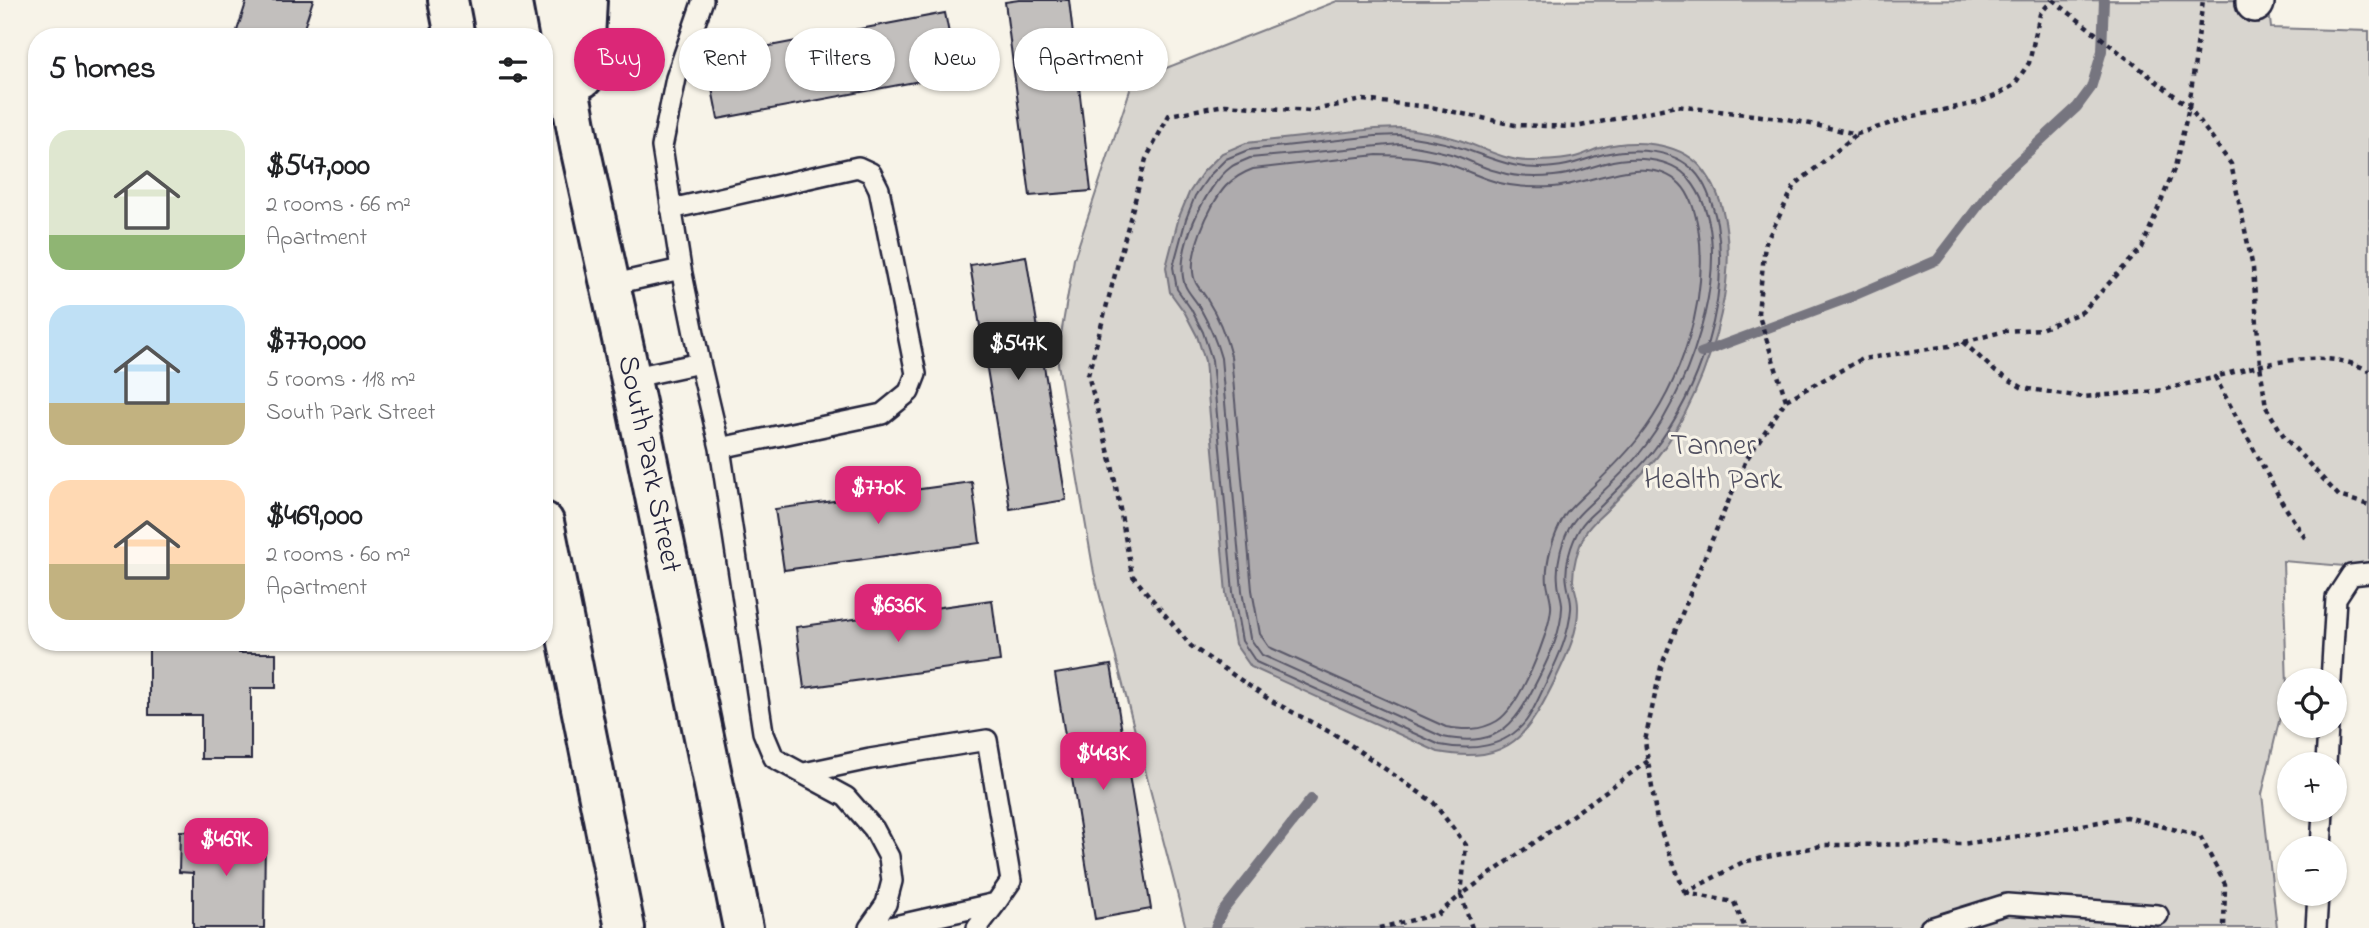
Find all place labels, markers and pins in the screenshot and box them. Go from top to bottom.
pin: $547K [969,322,1067,382]
pin: $770K [829,466,927,526]
pin: $636K [849,584,947,644]
pin: $443K [1054,732,1152,792]
pin: $469K [177,818,275,878]

